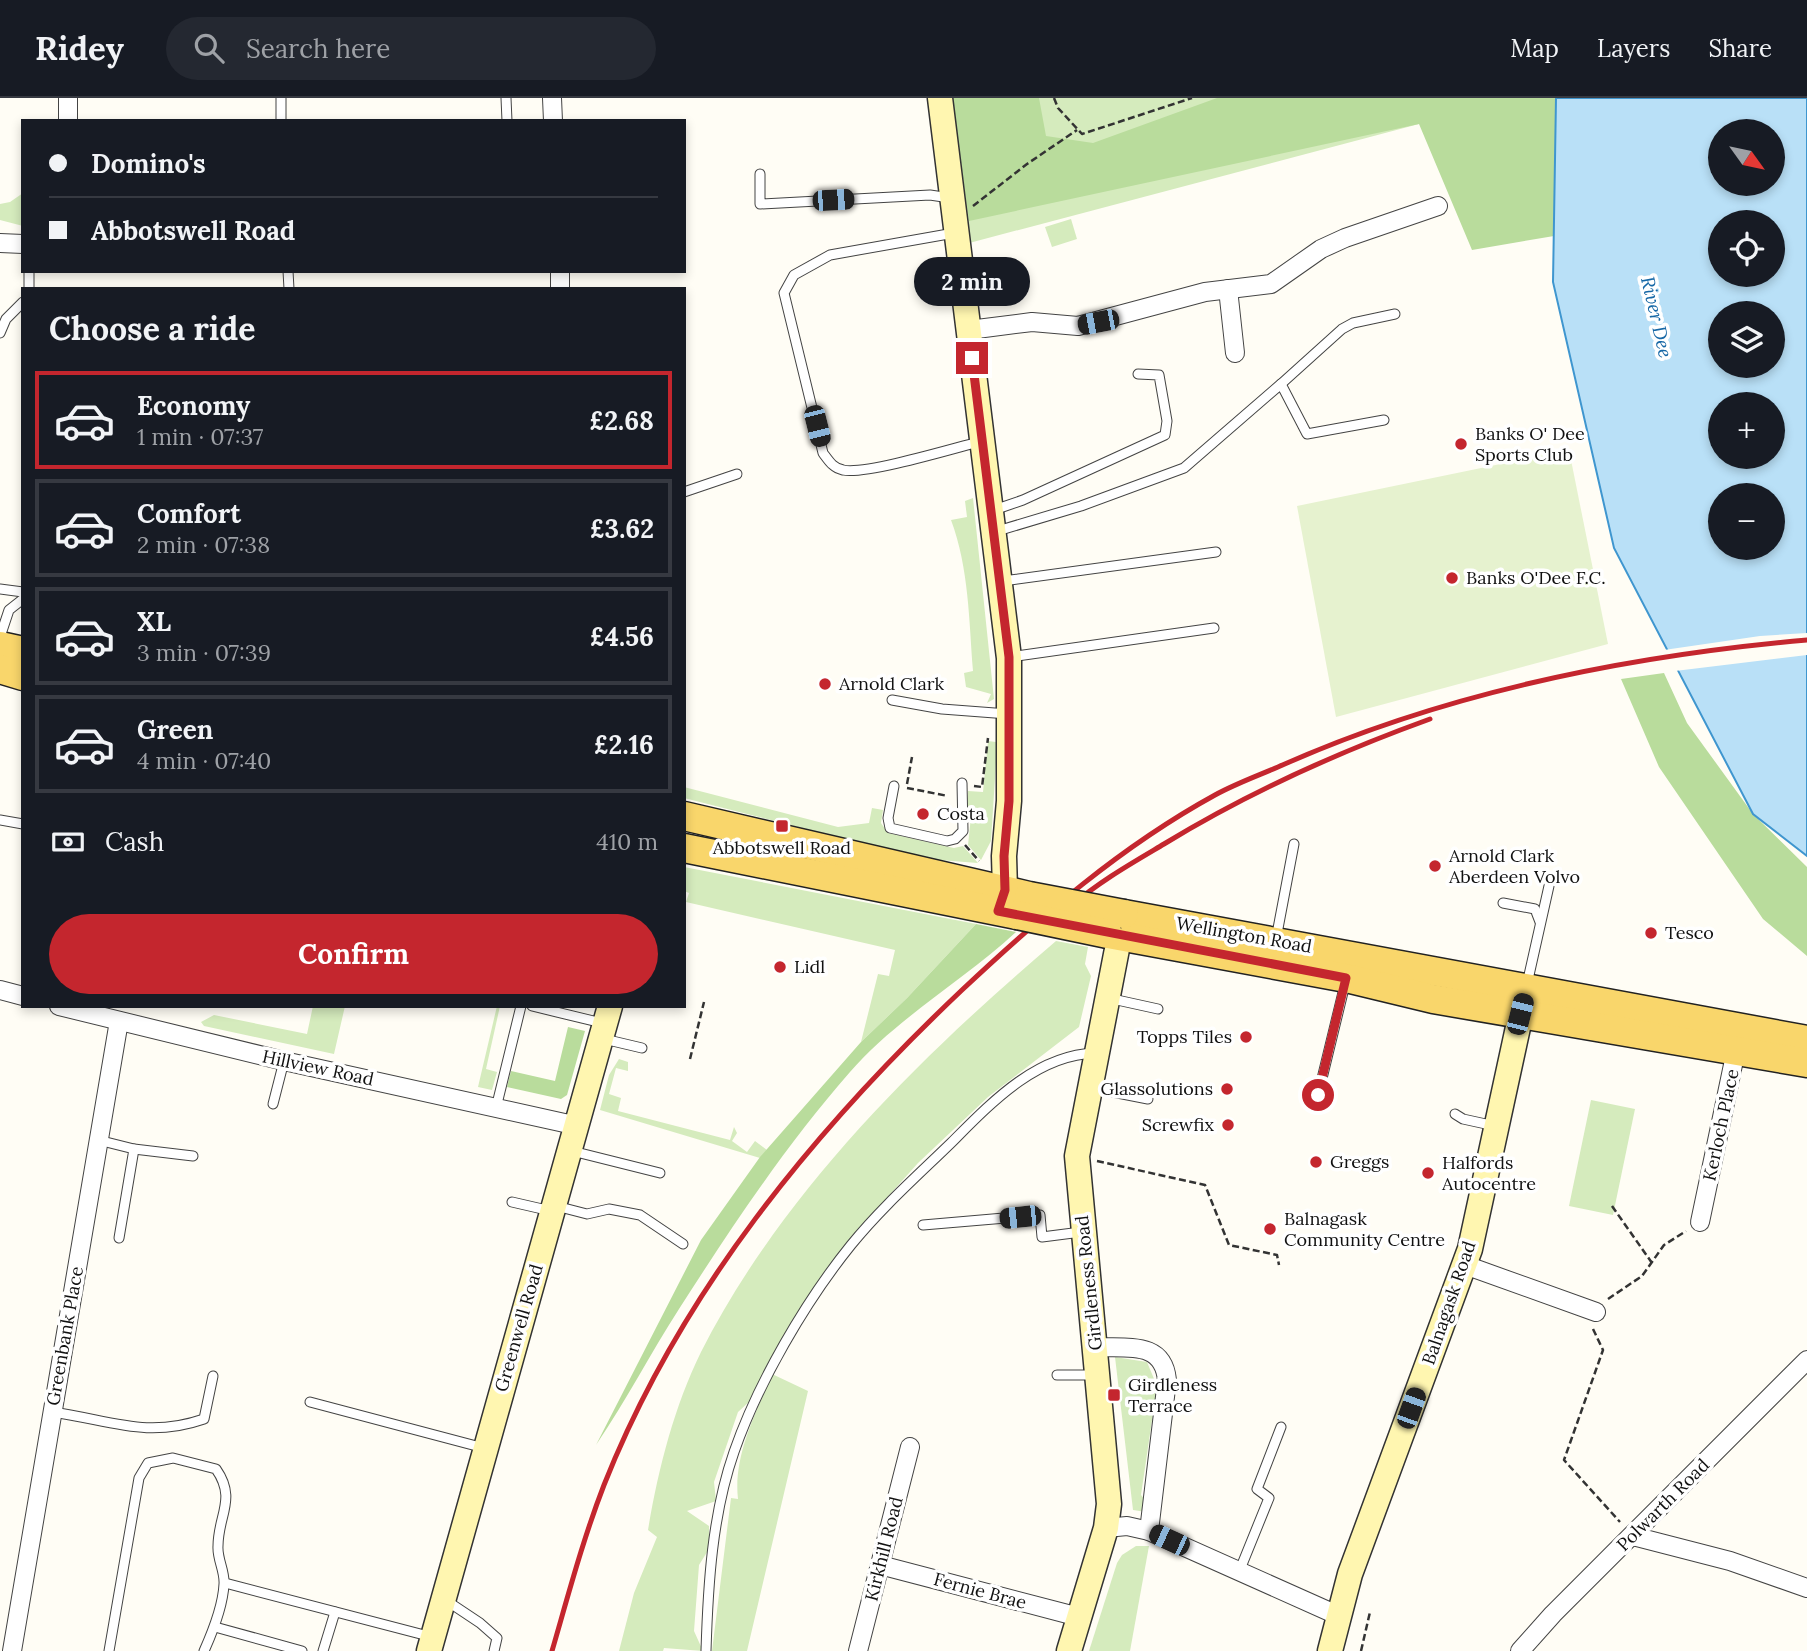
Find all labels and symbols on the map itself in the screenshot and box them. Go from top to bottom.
north arrow [1708,119,1785,196]
car [812,188,855,212]
callout: 2 min [914,257,1030,306]
water label: River Dee [1636,274,1678,360]
car [1076,308,1121,336]
route end [956,342,988,374]
car [802,403,833,449]
place label: Banks O' Dee Sports Club [1475,422,1585,466]
marker: Banks O' Dee Sports Club [1453,436,1469,452]
place label: Banks O'Dee F.C. [1466,566,1606,589]
marker: Banks O'Dee F.C. [1444,570,1460,586]
place label: Arnold Clark [838,672,944,695]
marker: Arnold Clark [817,676,833,692]
place label: Costa [937,802,985,825]
marker: Costa [915,806,931,822]
marker: Abbotswell Road [774,818,790,834]
place label: Abbotswell Road [712,836,851,859]
place label: Arnold Clark Aberdeen Volvo [1448,844,1580,888]
marker: Arnold Clark Aberdeen Volvo [1427,858,1443,874]
street label: Wellington Road [1174,911,1314,958]
place label: Tesco [1665,921,1714,944]
marker: Tesco [1643,925,1659,941]
place label: Lidl [794,955,825,978]
marker: Lidl [772,959,788,975]
car [1505,991,1536,1037]
place label: Topps Tiles [1137,1025,1232,1048]
marker: Topps Tiles [1238,1029,1254,1045]
street label: Hillview Road [260,1044,376,1091]
street label: Kerloch Place [1697,1066,1744,1183]
place label: Glassolutions [1100,1077,1213,1100]
route start [1302,1079,1334,1111]
marker: Glassolutions [1219,1081,1235,1097]
place label: Screwfix [1142,1113,1214,1136]
marker: Screwfix [1220,1117,1236,1133]
place label: Greggs [1330,1150,1389,1173]
place label: Halfords Autocentre [1441,1151,1536,1195]
marker: Greggs [1308,1154,1324,1170]
marker: Halfords Autocentre [1420,1165,1436,1181]
car [999,1204,1042,1230]
place label: Balnagask Community Centre [1284,1207,1445,1251]
street label: Girdleness Road [1070,1214,1107,1352]
marker: Balnagask Community Centre [1262,1221,1278,1237]
street label: Balnagask Road [1417,1238,1481,1368]
street label: Greenwell Road [489,1261,548,1394]
street label: Greenbank Place [41,1264,88,1407]
place label: Girdleness Terrace [1128,1373,1217,1417]
car [1394,1385,1429,1431]
marker: Girdleness Terrace [1106,1387,1122,1403]
street label: Polwarth Road [1611,1453,1714,1556]
street label: Kirkhill Road [859,1494,908,1604]
car [1146,1522,1193,1558]
street label: Fernie Brae [931,1567,1029,1614]

